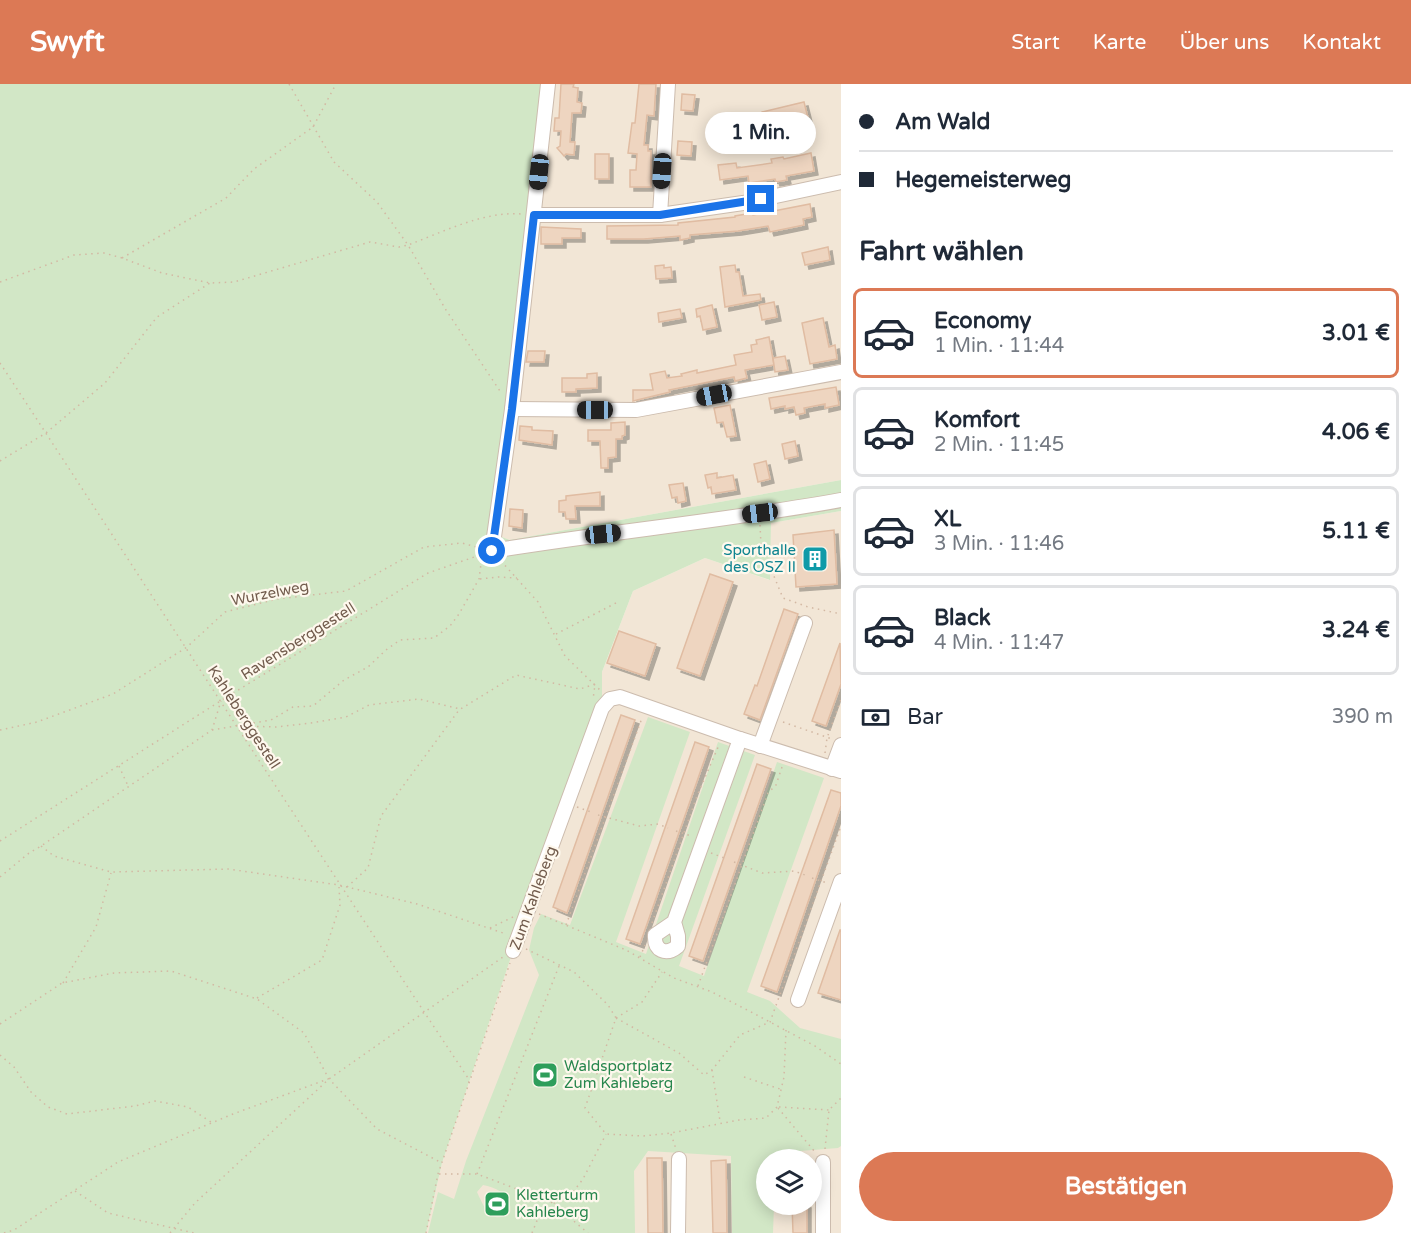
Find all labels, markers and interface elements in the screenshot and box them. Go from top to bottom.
text: Swyft [30,25,105,59]
text: Start [1011,30,1060,55]
text: Karte [1093,30,1146,55]
text: Über uns [1179,30,1269,55]
text: Kontakt [1302,30,1381,55]
text: Am Wald [895,109,990,135]
callout: 1 Min. [706,112,816,154]
text: 1 Min. [731,121,790,145]
car [652,152,672,190]
car [528,153,550,191]
text: Hegemeisterweg [895,167,1071,193]
route end [747,185,774,212]
text: Fahrt wählen [859,235,1024,268]
icon: car [862,306,916,360]
text: Economy [934,308,1031,334]
text: 3.01 € [1322,320,1390,346]
text: 1 Min. · 11:44 [934,334,1064,358]
car [695,383,733,407]
car [577,401,613,419]
icon: car [862,405,916,459]
text: Komfort [934,407,1020,433]
text: 4.06 € [1322,419,1390,445]
text: 2 Min. · 11:45 [934,433,1064,457]
car [741,502,779,524]
icon: car [862,504,916,558]
text: XL [934,506,961,532]
text: 5.11 € [1322,518,1390,544]
car [584,523,622,545]
text: 3 Min. · 11:46 [934,532,1064,556]
route start [478,537,505,564]
place label: Sporthalle des OSZ II [723,541,796,576]
building icon: Sporthalle des OSZ II [800,544,830,574]
street label: Wurzelweg [230,577,310,609]
street label: Ravensberggestell [238,599,358,683]
icon: car [862,603,916,657]
text: Black [934,605,991,631]
text: 3.24 € [1322,617,1390,643]
text: 4 Min. · 11:47 [934,631,1064,655]
street label: Kahleberggestell [204,662,284,772]
icon: cash [859,701,892,734]
text: Bar [907,704,943,730]
text: 390 m [1332,705,1393,729]
street label: Zum Kahleberg [506,844,560,952]
place label: Waldsportplatz Zum Kahleberg [564,1057,673,1092]
sports icon: Waldsportplatz Zum Kahleberg [530,1060,560,1090]
map controls [756,1149,822,1215]
button: layers [756,1149,822,1215]
button: Bestätigen [859,1152,1393,1221]
place label: Kletterturm Kahleberg [516,1186,598,1221]
sports icon: Kletterturm Kahleberg [482,1189,512,1219]

